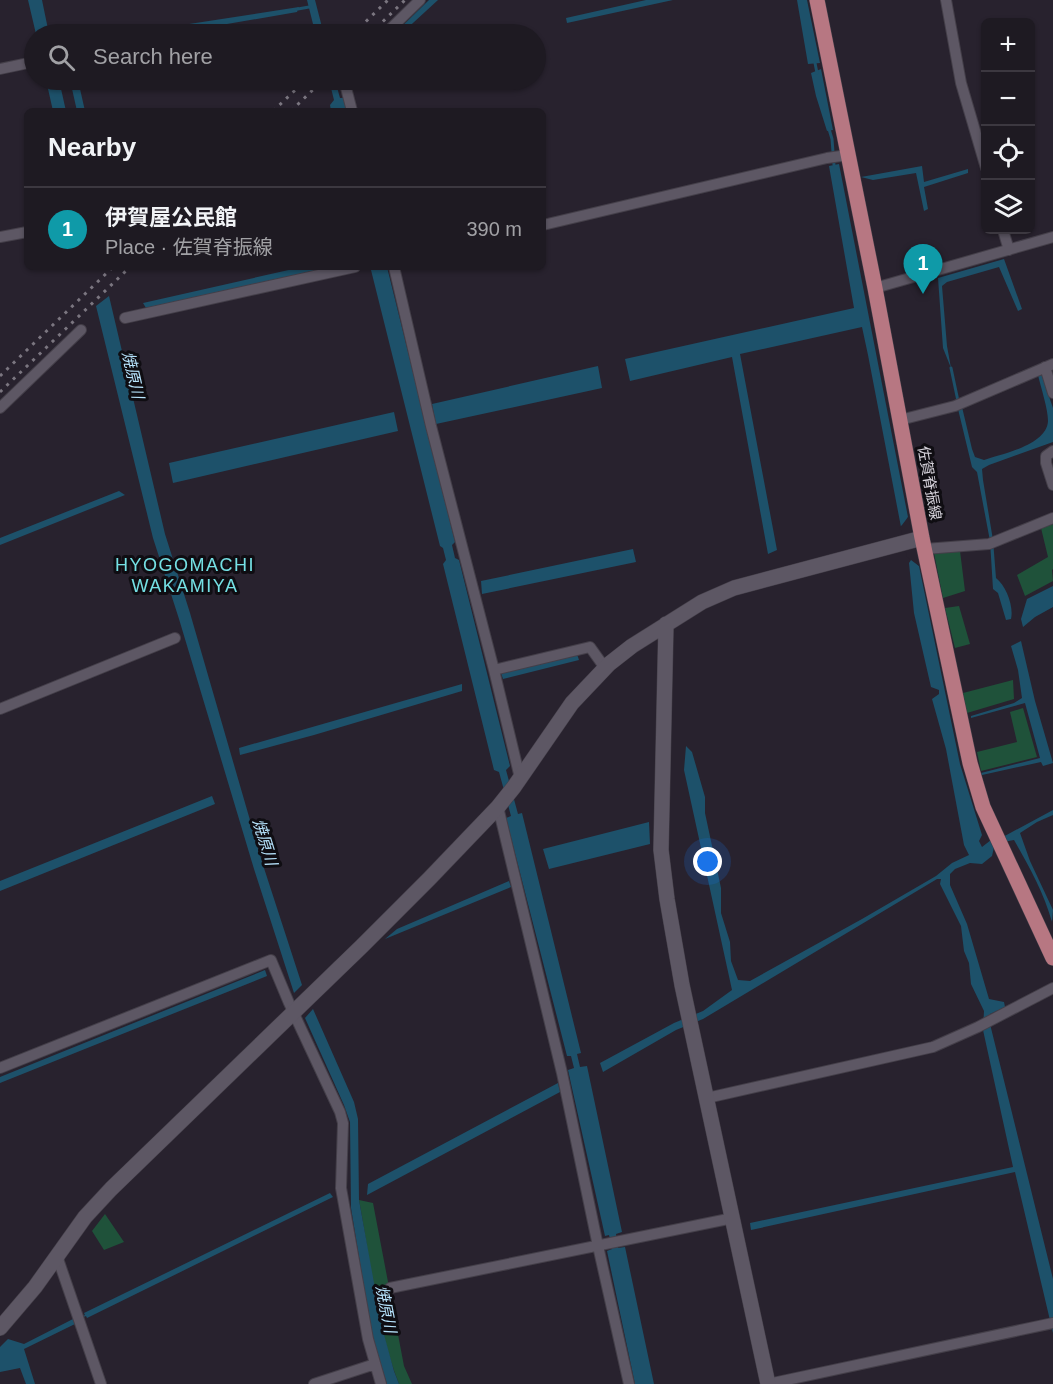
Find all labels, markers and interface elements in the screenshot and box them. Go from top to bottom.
map controls [981,18,1035,234]
button: + [981,18,1035,72]
search box [24,24,546,90]
icon: search [45,41,78,74]
text: Search here [93,44,213,69]
button: − [981,72,1035,126]
button: locate [981,126,1035,180]
text: Nearby [48,132,136,162]
button: layers [981,180,1035,234]
text: 伊賀屋公民館 [105,205,237,230]
text: 1 [62,218,73,240]
text: 390 m [466,218,522,240]
text: Place · 佐賀脊振線 [105,236,273,258]
pin: 1 [904,244,942,294]
water label: 焼原川 [119,350,147,402]
street label: 佐賀脊振線 [915,445,945,521]
district label: HYOGOMACHI WAKAMIYA [115,555,255,596]
water label: 焼原川 [250,817,281,869]
your location [693,847,722,876]
water label: 焼原川 [373,1284,399,1336]

